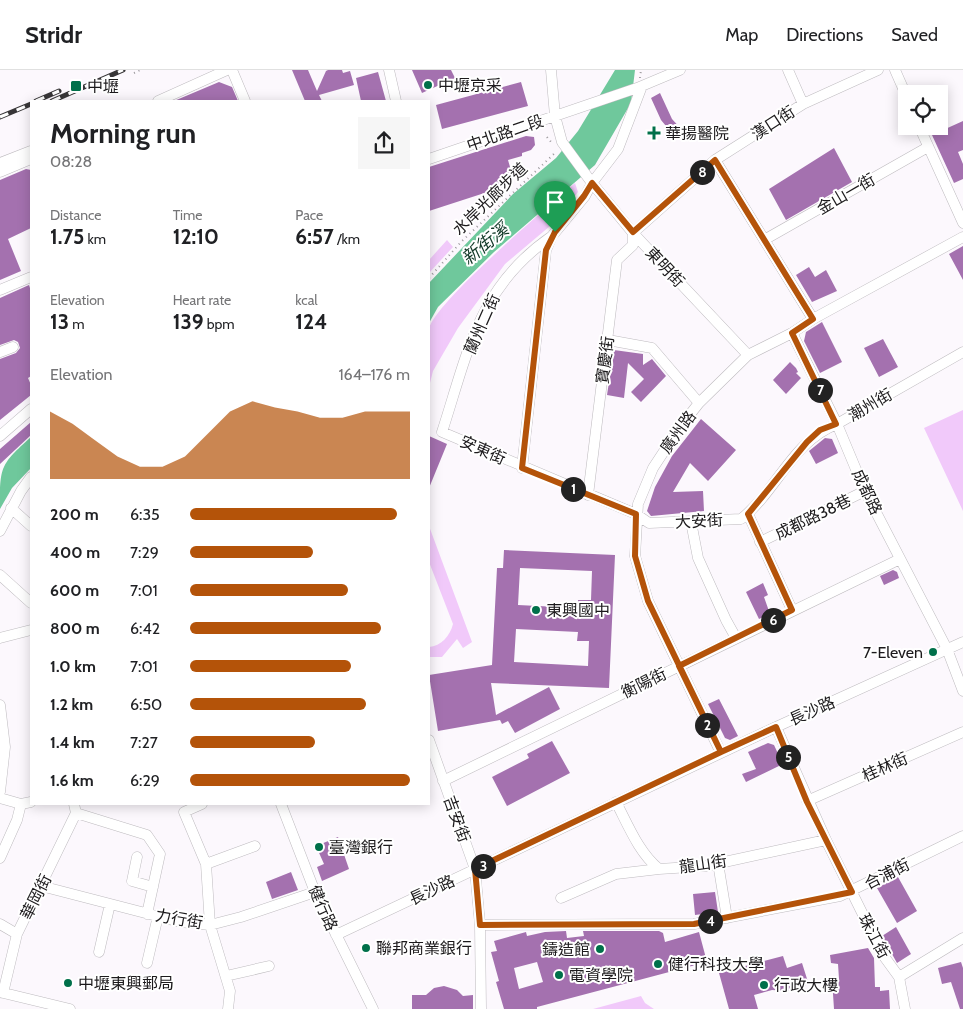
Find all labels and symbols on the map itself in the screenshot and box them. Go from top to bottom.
place label: 中壢京采 [438,76,502,95]
place label: 中壢 [87,77,119,96]
marker: 中壢 [69,79,83,93]
marker: 中壢京采 [422,79,434,91]
street label: 漢口街 [748,102,798,144]
street label: 中北路二段 [464,111,546,155]
place label: 華揚醫院 [665,124,729,143]
marker: 華揚醫院 [647,126,661,140]
street label: 水岸光廊步道 [449,159,531,239]
pin: 8 [690,160,714,184]
street label: 金山一街 [814,170,878,218]
pin [534,181,576,232]
water label: 新街溪 [457,217,515,270]
street label: 東明街 [642,243,688,291]
street label: 蘭州二街 [460,291,504,357]
street label: 寶慶街 [593,335,617,385]
pin: 7 [808,378,832,402]
street label: 潮州街 [844,385,896,425]
street label: 廣州路 [656,407,700,457]
street label: 安東街 [457,432,509,468]
street label: 成都路 [848,466,886,518]
pin: 1 [560,476,586,502]
street label: 成都路38巷 [772,490,854,544]
street label: 大安街 [675,510,723,532]
place label: 東興國中 [546,601,610,620]
marker: 東興國中 [530,604,542,616]
pin: 6 [760,608,786,632]
place label: 7-Eleven [863,643,923,662]
marker: 7-Eleven [927,646,939,658]
street label: 衡陽街 [618,664,670,702]
street label: 長沙路 [786,693,838,729]
pin: 2 [694,712,720,738]
pin: 5 [776,744,800,770]
street label: 桂林街 [859,749,911,785]
street label: 吉安街 [440,793,474,845]
place label: 臺灣銀行 [329,838,393,857]
marker: 臺灣銀行 [313,841,325,853]
street label: 龍山街 [678,851,728,877]
pin: 3 [470,854,496,878]
street label: 合浦街 [861,855,913,893]
street label: 華岡街 [17,871,55,923]
street label: 長沙路 [406,871,458,909]
street label: 健行路 [305,882,341,934]
street label: 力行街 [154,905,204,933]
pin: 4 [698,908,722,934]
street label: 珠江街 [854,910,894,962]
place label: 聯邦商業銀行 [376,939,472,958]
place label: 鑄造館 [542,940,590,959]
marker: 聯邦商業銀行 [360,942,372,954]
marker: 鑄造館 [594,943,606,955]
place label: 健行科技大學 [668,955,764,974]
marker: 健行科技大學 [652,958,664,970]
place label: 電資學院 [569,966,633,985]
marker: 電資學院 [553,969,565,981]
place label: 中壢東興郵局 [78,974,174,993]
place label: 行政大樓 [774,976,838,995]
marker: 中壢東興郵局 [62,977,74,989]
marker: 行政大樓 [758,979,770,991]

